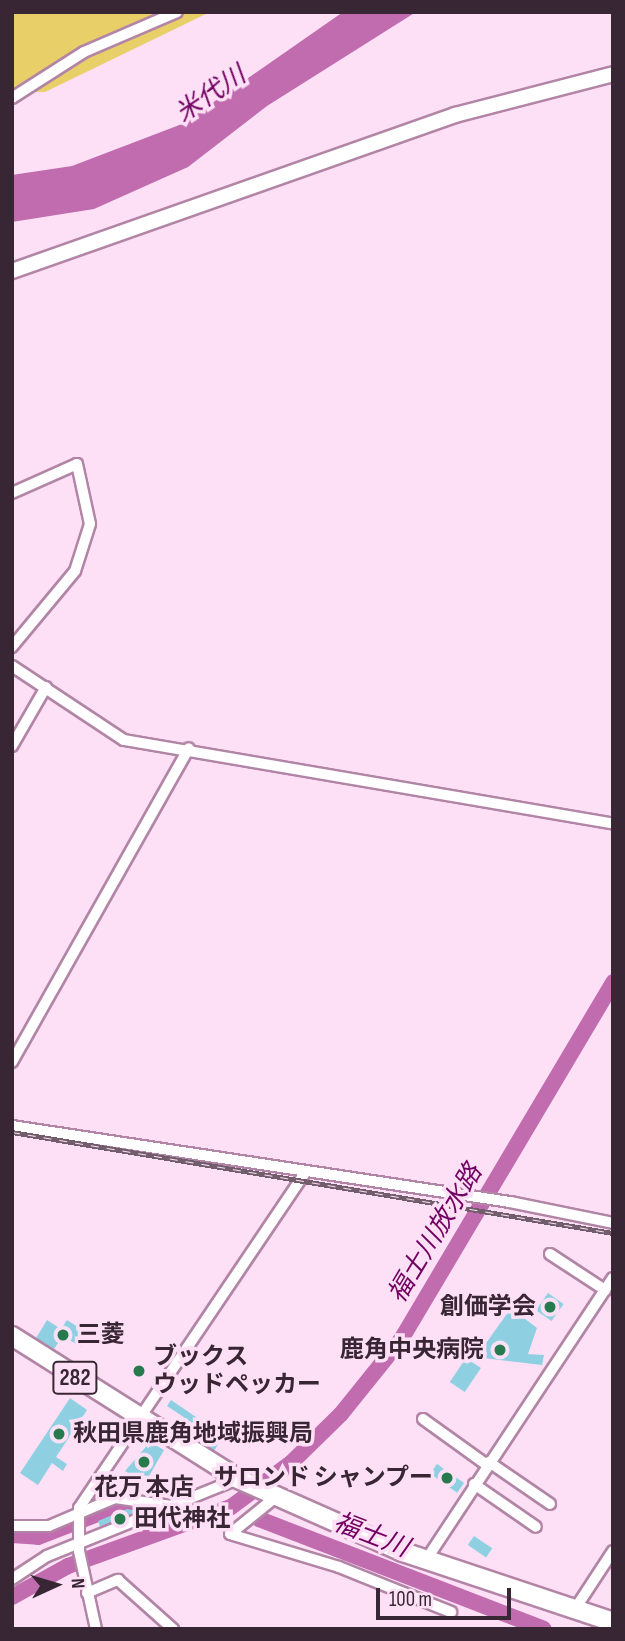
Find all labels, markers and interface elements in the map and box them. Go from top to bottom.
water label: 米代川 [170,60,252,130]
water label: 福士川放水路 [382,1159,490,1309]
place label: 創価学会 [440,1293,536,1321]
marker: 創価学会 [542,1299,558,1315]
place label: 三菱 [77,1321,125,1349]
marker: 三菱 [55,1327,71,1343]
place label: 鹿角中央病院 [340,1336,484,1364]
marker: 鹿角中央病院 [490,1340,510,1360]
place label: ブックス ウッドペッカー [153,1343,321,1399]
road number: 282 [52,1358,98,1398]
marker: ブックス ウッドペッカー [131,1363,147,1379]
place label: 秋田県鹿角地域振興局 [73,1420,313,1448]
marker: 秋田県鹿角地域振興局 [51,1426,67,1442]
marker: 花万 本店 [136,1454,152,1470]
place label: サロンド シャンプー [213,1464,433,1492]
marker: サロンド シャンプー [439,1470,455,1486]
place label: 花万 本店 [94,1474,194,1502]
place label: 田代神社 [134,1505,230,1533]
water label: 福士川 [329,1507,413,1565]
marker: 田代神社 [112,1511,128,1527]
north arrow [21,1550,91,1620]
scale bar [380,1574,515,1618]
text: N [66,1578,89,1589]
text: 100 m [389,1587,432,1612]

